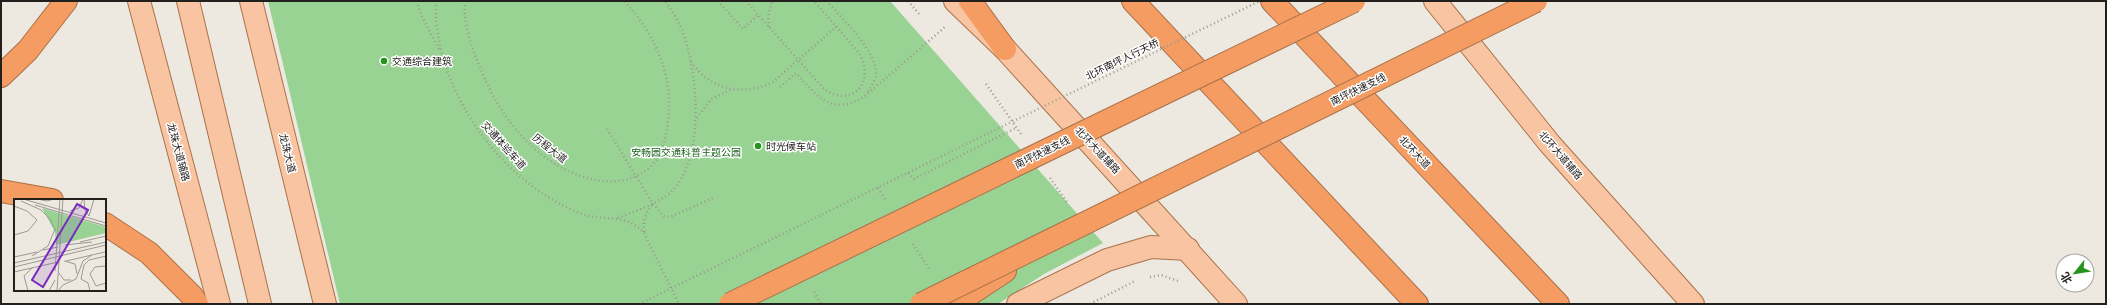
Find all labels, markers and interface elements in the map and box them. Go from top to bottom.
street label: 北环南坪人行天桥 [1083,35,1161,83]
place label: 交通综合建筑 [392,54,452,68]
marker: 交通综合建筑 [379,56,389,66]
street label: 南坪快速支线 [1328,70,1388,108]
street label: 交通体验车道 [479,118,529,172]
street label: 龙珠大道辅路 [164,121,194,183]
street label: 北环大道辅路 [1072,123,1124,177]
street label: 北环大道辅路 [1536,128,1586,182]
street label: 历程大道 [530,130,570,166]
street label: 龙珠大道 [276,132,300,174]
street label: 南坪快速支线 [1012,133,1072,171]
street label: 北环大道 [1396,133,1434,171]
place label: 时光候车站 [766,139,816,153]
marker: 时光候车站 [753,141,763,151]
park label: 安畅园交通科普主题公园 [631,145,741,159]
inset map [14,199,106,291]
north arrow [2055,253,2095,293]
text: 北 [2057,270,2075,287]

